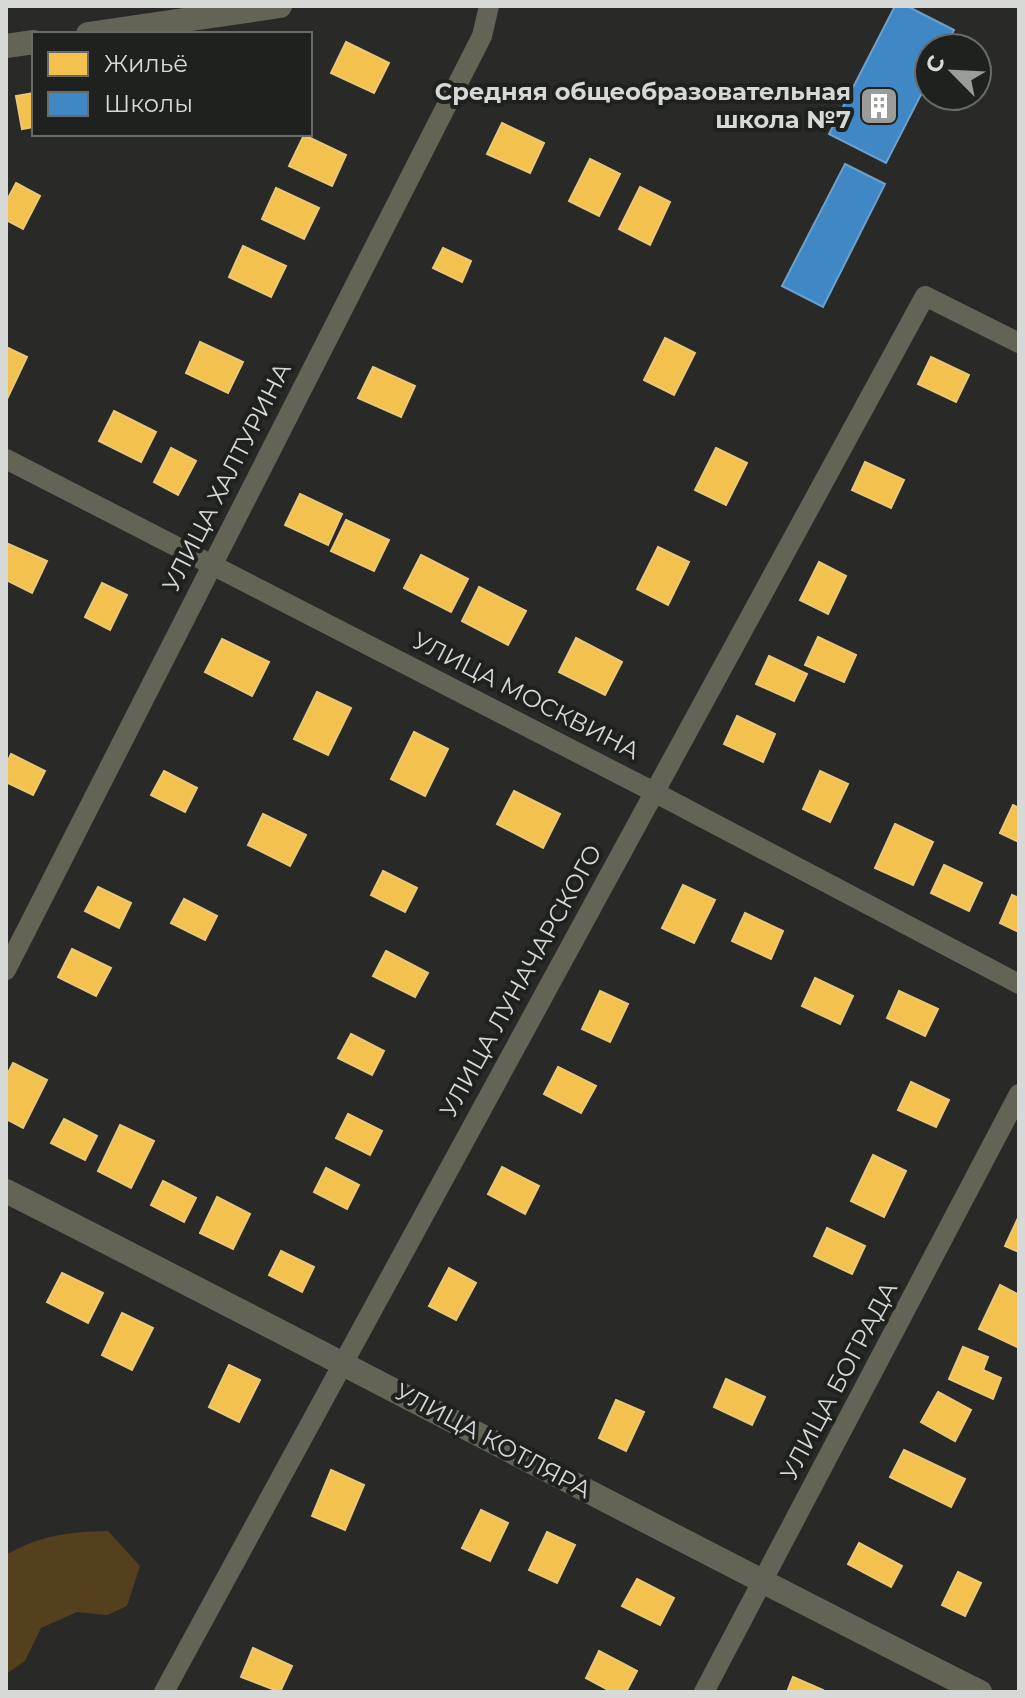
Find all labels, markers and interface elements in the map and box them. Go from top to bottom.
legend [32,32,312,136]
north arrow [913,32,993,112]
text: Жильё [104,49,188,78]
text: С [920,51,951,77]
place label: Средняя общеобразовательная школа №7 [435,77,851,134]
building icon: Средняя общеобразовательная школа №7 [858,85,900,127]
text: Школы [104,89,193,118]
street label: УЛИЦА ХАЛТУРИНА [156,357,297,596]
street label: УЛИЦА МОСКВИНА [408,626,645,765]
street label: УЛИЦА ЛУНАЧАРСКОГО [433,839,608,1122]
street label: УЛИЦА БОГРАДА [774,1276,903,1485]
street label: УЛИЦА КОТЛЯРА [390,1377,596,1505]

